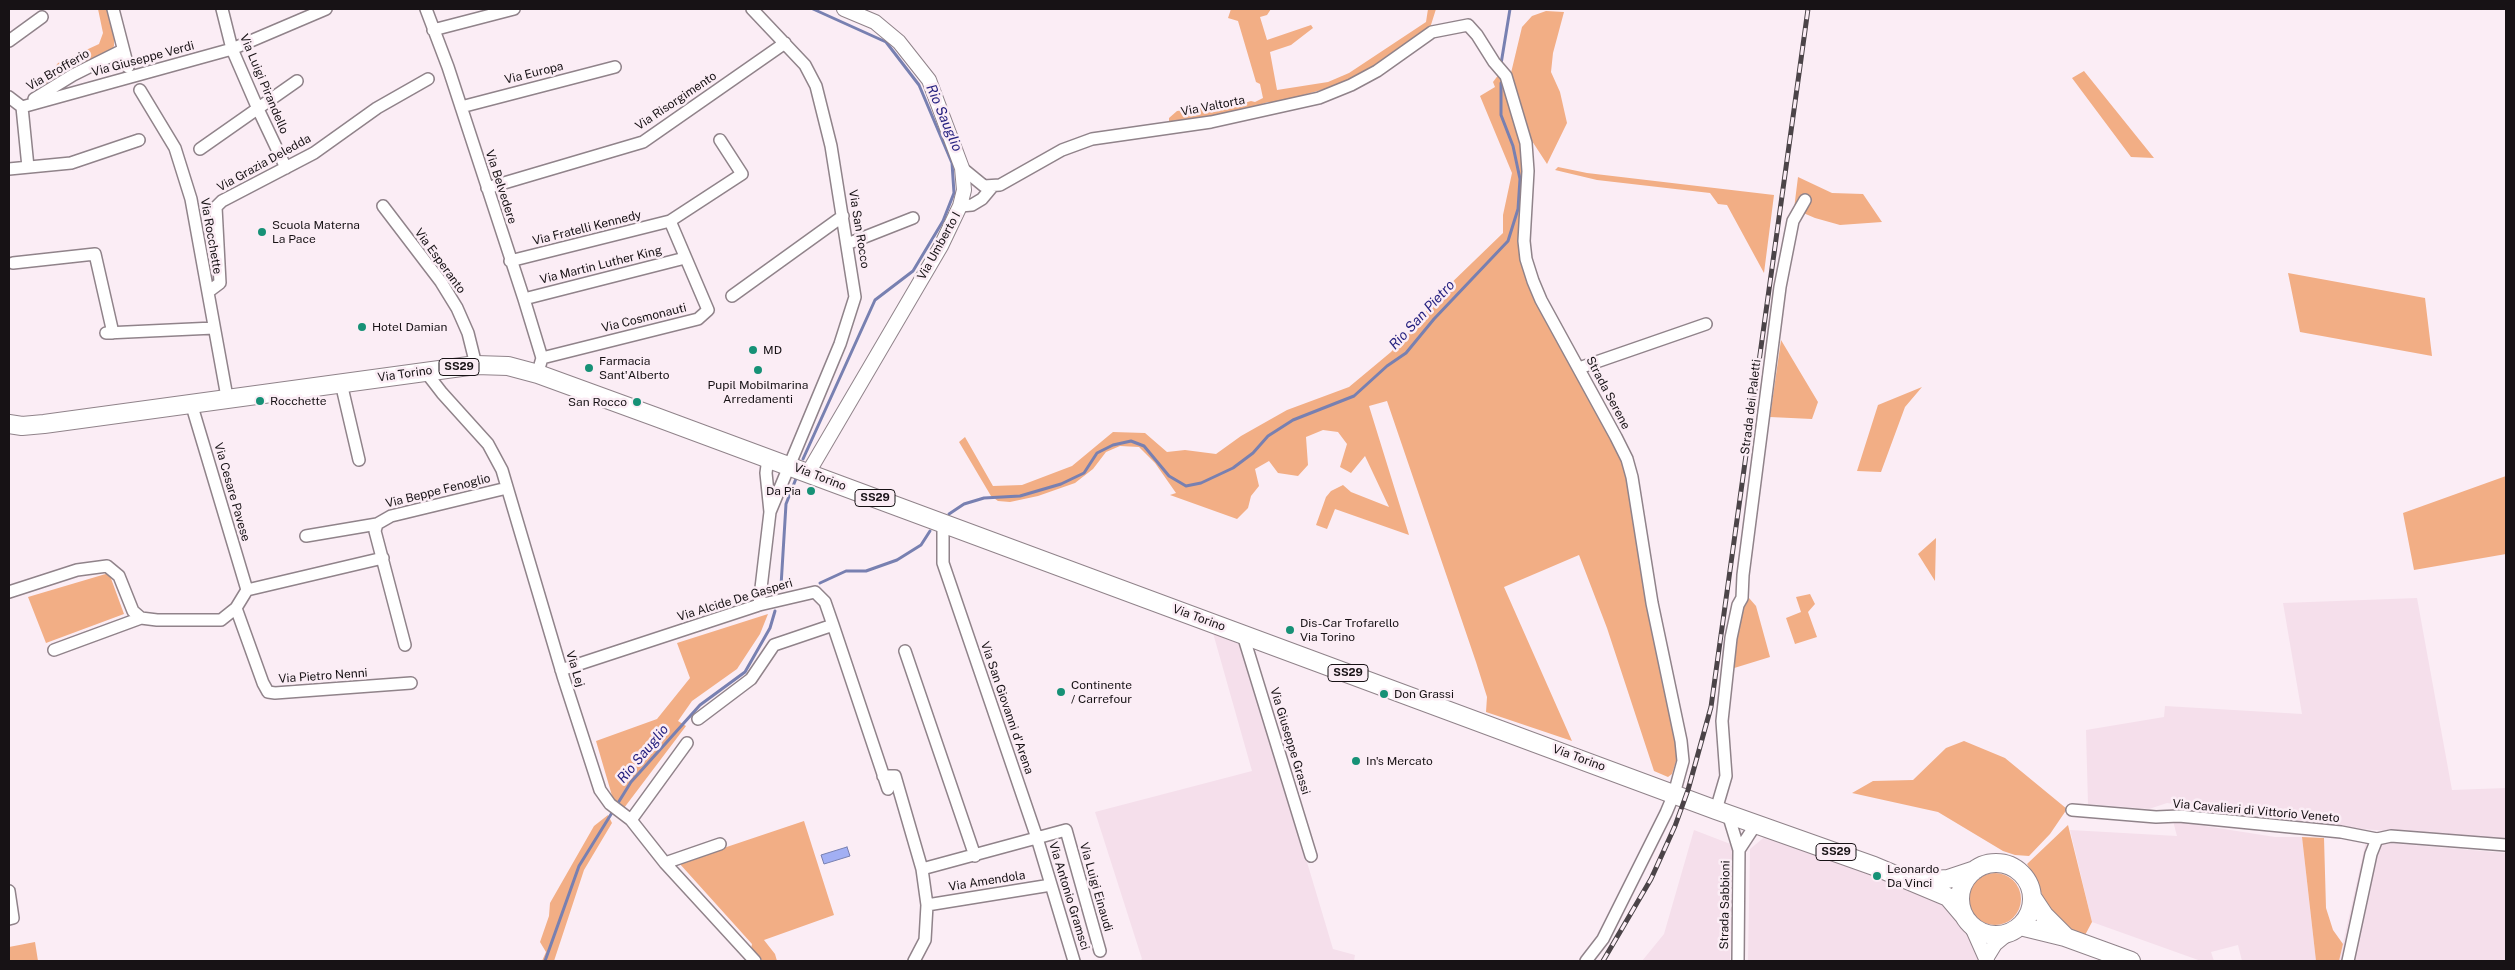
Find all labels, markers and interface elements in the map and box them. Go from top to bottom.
street label: Via Luigi Pirandello [236,32,292,136]
street label: Via Giuseppe Verdi [90,38,196,80]
street label: Via Brofferio [24,46,92,94]
street label: Via Europa [503,59,565,87]
street label: Via Risorgimento [633,69,719,133]
water label: Rio Sauglio [922,82,966,154]
street label: Via Valtorta [1180,93,1246,119]
street label: Via Grazia Deledda [215,131,313,195]
street label: Via Belvedere [482,148,520,226]
street label: Via San Rocco [846,189,872,269]
street label: Via Rocchette [197,197,225,275]
street label: Via Fratelli Kennedy [531,208,643,248]
street label: Via Umberto I [914,210,964,282]
place label: Scuola Materna La Pace [272,218,360,246]
marker: Scuola Materna La Pace [256,226,268,238]
street label: Via Esperanto [412,226,468,296]
street label: Via Martin Luther King [538,243,664,287]
water label: Rio San Pietro [1386,277,1458,353]
street label: Via Cosmonauti [600,300,688,336]
place label: Hotel Damian [372,320,447,334]
marker: Hotel Damian [356,321,368,333]
place label: MD [763,343,782,357]
marker: MD [747,344,759,356]
place label: Farmacia Sant'Alberto [599,354,670,382]
street label: Strada Serene [1583,354,1633,432]
road number: SS29 [439,358,479,376]
street label: Strada dei Paletti [1738,359,1764,455]
marker: Farmacia Sant'Alberto [583,362,595,374]
street label: Via Torino [377,363,433,385]
marker: Pupil Mobilmarina Arredamenti [752,364,764,376]
place label: Pupil Mobilmarina Arredamenti [708,378,808,406]
place label: Rocchette [270,394,326,408]
marker: Rocchette [254,395,266,407]
place label: San Rocco [568,395,627,409]
marker: San Rocco [631,396,643,408]
street label: Via Cesare Pavese [211,441,253,543]
street label: Via Torino [792,460,848,494]
street label: Via Beppe Fenoglio [384,471,492,511]
place label: Da Pia [766,484,801,498]
marker: Da Pia [805,485,817,497]
road number: SS29 [855,489,895,506]
street label: Via Alcide De Gasperi [676,576,794,624]
street label: Via Torino [1171,602,1227,634]
place label: Dis-Car Trofarello Via Torino [1300,616,1399,644]
marker: Dis-Car Trofarello Via Torino [1284,624,1296,636]
street label: Via San Giovanni d'Arena [978,640,1036,776]
street label: Via Lej [563,649,587,689]
road number: SS29 [1328,664,1368,681]
street label: Via Pietro Nenni [278,666,368,686]
place label: Continente / Carrefour [1071,678,1132,706]
marker: Continente / Carrefour [1055,686,1067,698]
street label: Via Giuseppe Grassi [1267,686,1313,796]
place label: Don Grassi [1394,687,1454,701]
marker: Don Grassi [1378,688,1390,700]
water label: Rio Sauglio [614,721,672,787]
street label: Via Torino [1551,742,1607,774]
place label: In's Mercato [1366,754,1433,768]
marker: In's Mercato [1350,755,1362,767]
street label: Via Cavalieri di Vittorio Veneto [2172,797,2340,825]
street label: Via Antonio Gramsci [1046,840,1092,952]
street label: Via Luigi Einaudi [1076,841,1116,933]
road number: SS29 [1816,844,1856,860]
street label: Strada Sabbioni [1717,860,1733,950]
place label: Leonardo Da Vinci [1887,862,1939,890]
street label: Via Amendola [948,868,1026,894]
marker: Leonardo Da Vinci [1871,870,1883,882]

